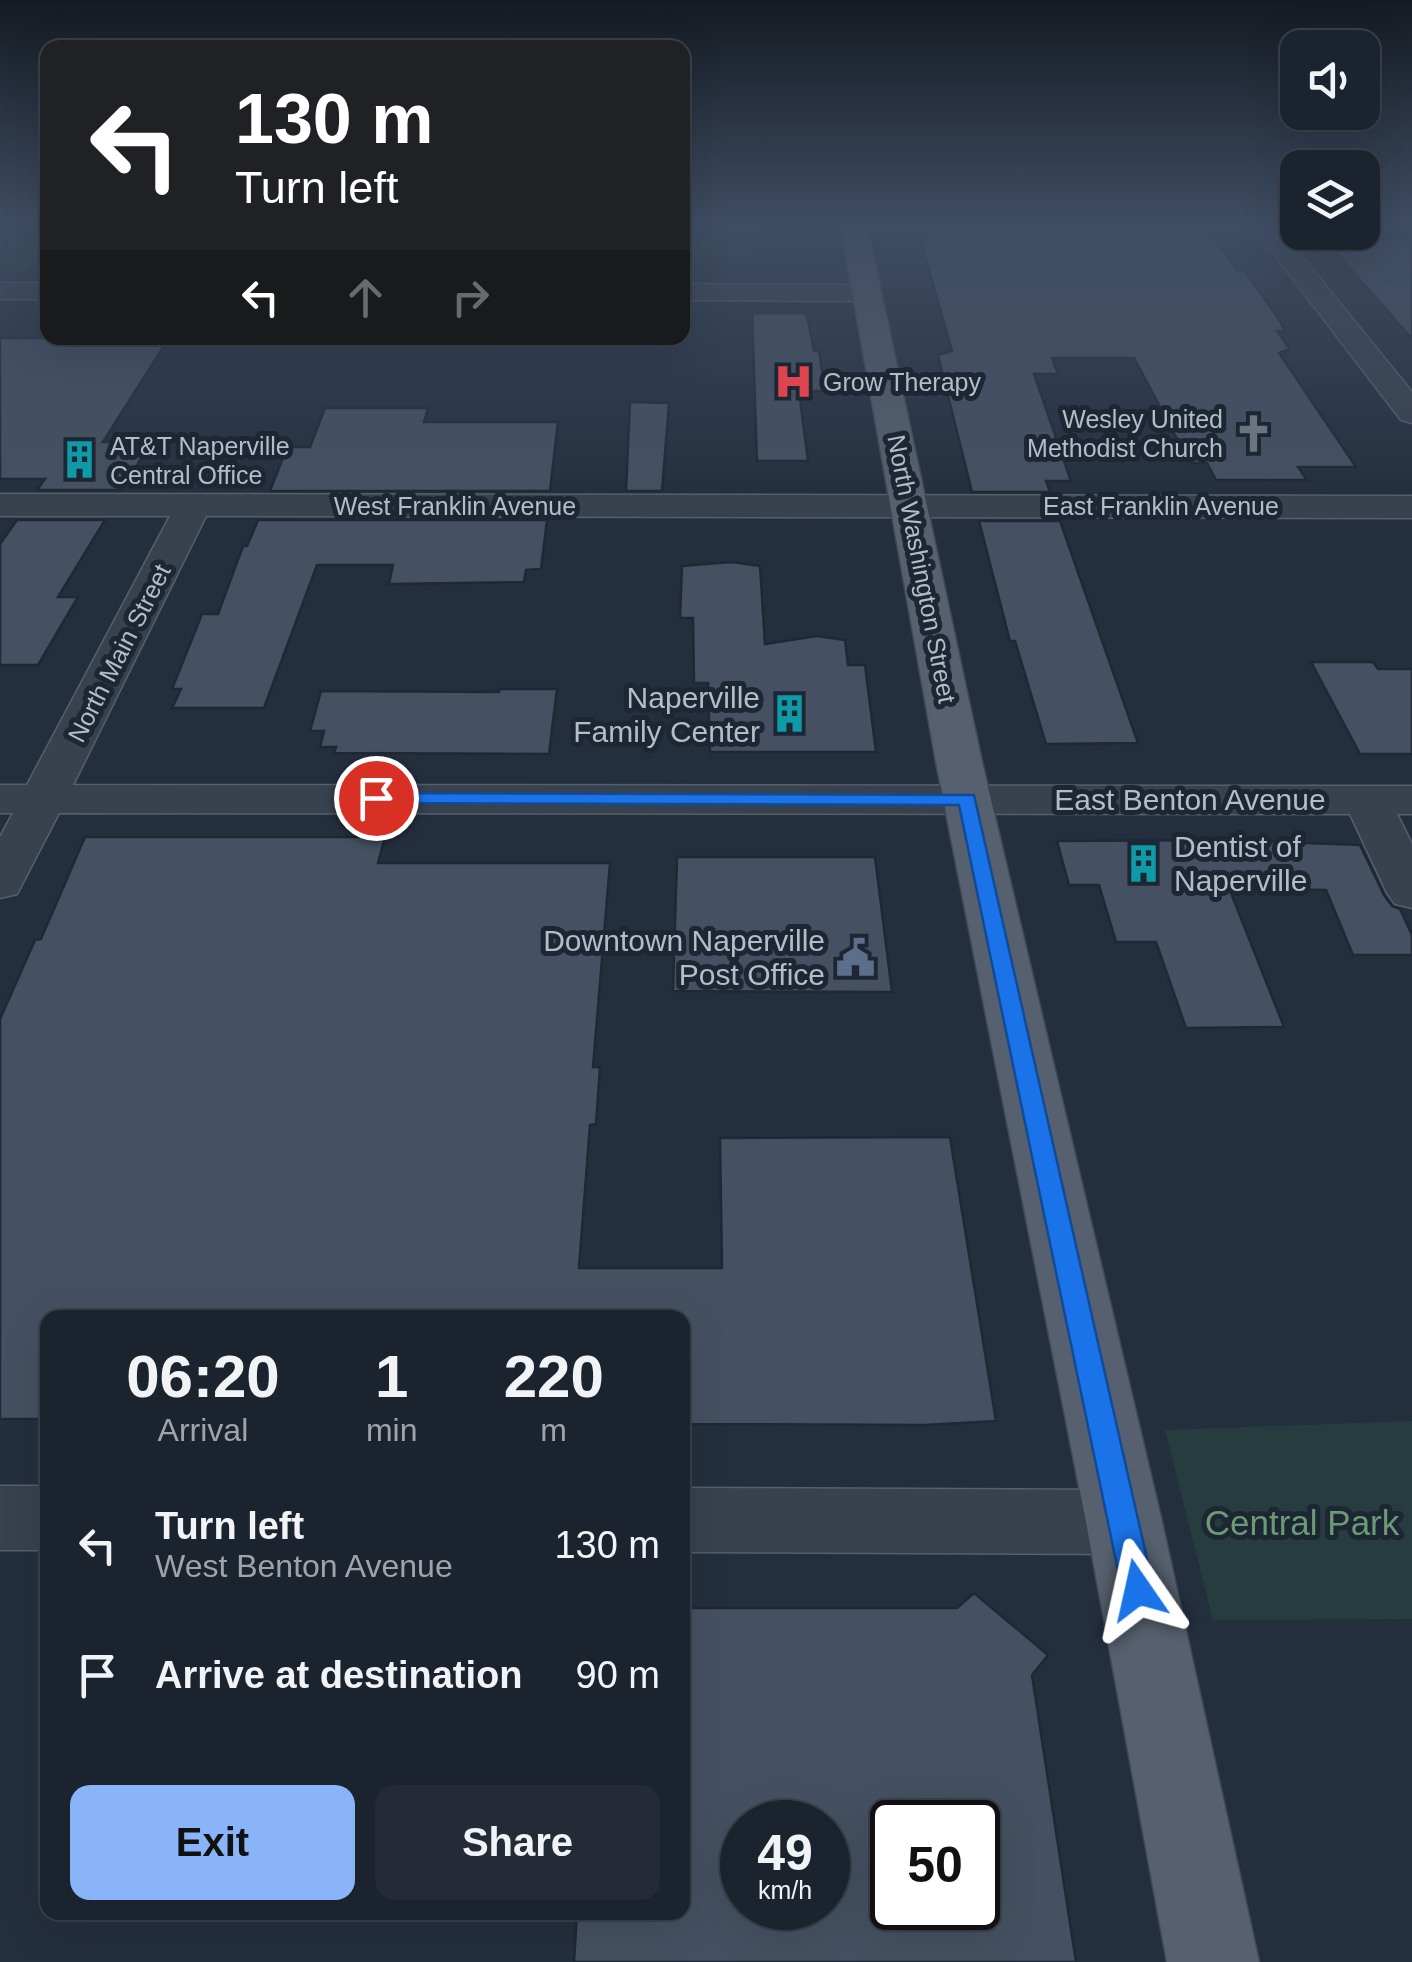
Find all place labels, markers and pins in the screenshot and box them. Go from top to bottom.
hospital icon: Grow Therapy [772,361,814,403]
place label: Grow Therapy [823,368,981,396]
place label: Wesley United Methodist Church [1027,405,1223,462]
church icon: Wesley United Methodist Church [1232,412,1274,454]
place label: AT&T Naperville Central Office [110,432,290,489]
building icon: AT&T Naperville Central Office [59,439,101,481]
place label: Naperville Family Center [573,681,760,748]
building icon: Naperville Family Center [769,693,811,735]
pin [334,756,419,841]
place label: Dentist of Naperville [1174,830,1307,897]
building icon: Dentist of Naperville [1123,842,1165,884]
place label: Downtown Naperville Post Office [543,924,825,991]
public building icon: Downtown Naperville Post Office [834,936,876,978]

